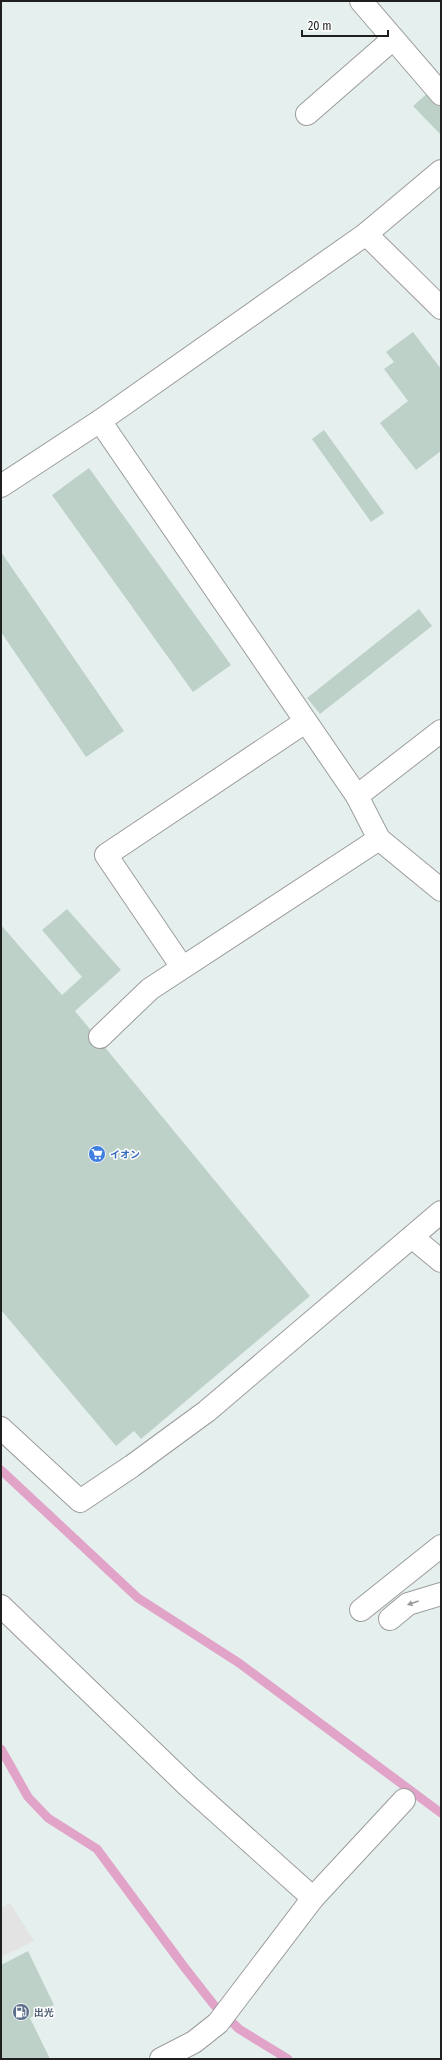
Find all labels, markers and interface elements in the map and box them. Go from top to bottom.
scale bar [302,12,388,38]
text: 20 m [308,19,332,33]
supermarket icon: イオン [87,1144,107,1164]
place label: イオン [110,1149,140,1161]
one-way arrow [407,1600,419,1606]
fuel station icon: 出光 [11,2002,31,2022]
place label: 出光 [34,2007,54,2019]

